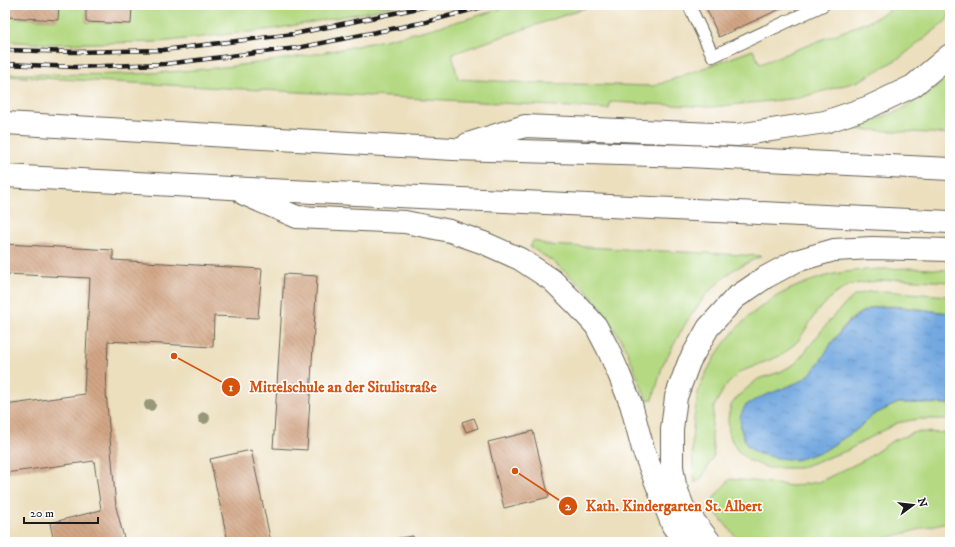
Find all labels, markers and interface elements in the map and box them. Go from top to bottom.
callout: Mittelschule an der Situlistraße [221,373,445,400]
text: Mittelschule an der Situlistraße [249,378,437,397]
text: 1 [229,380,234,395]
north arrow [893,485,933,525]
callout: Kath. Kindergarten St. Albert [558,493,770,520]
text: N [914,496,930,509]
text: Kath. Kindergarten St. Albert [586,497,762,516]
scale bar [24,499,98,525]
text: 2 [565,499,572,514]
text: 20 m [30,506,54,521]

